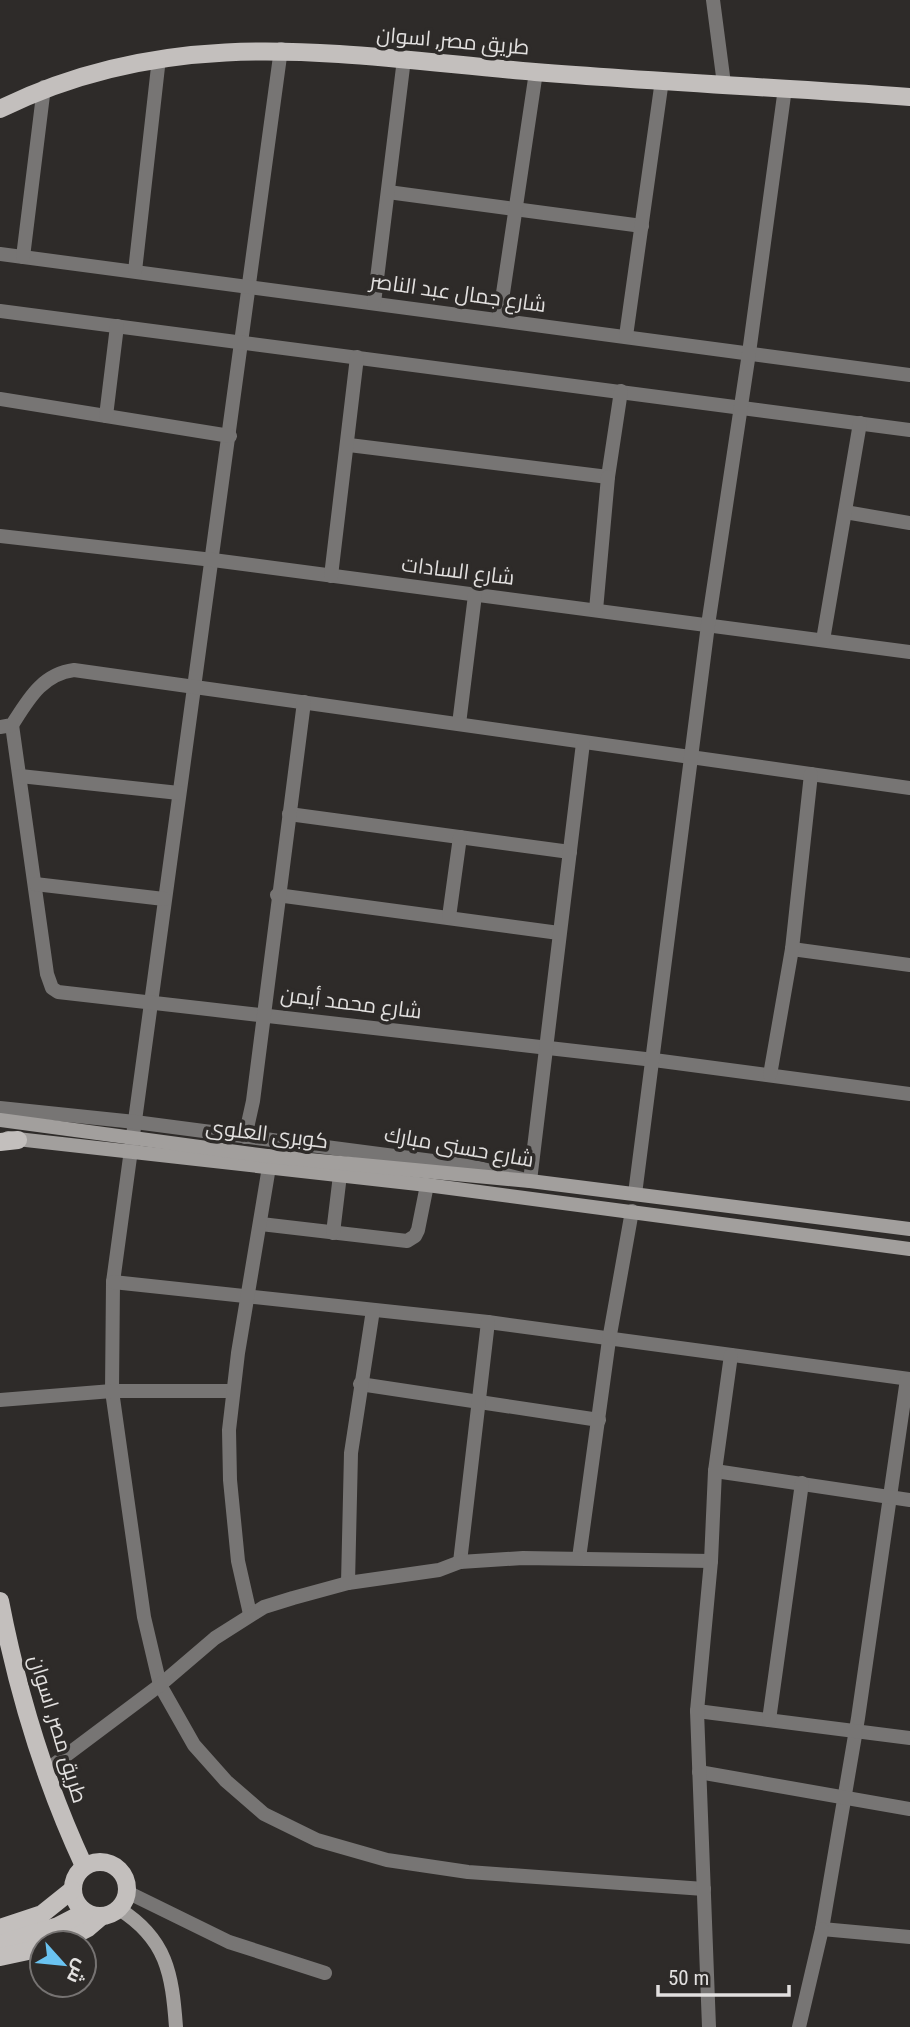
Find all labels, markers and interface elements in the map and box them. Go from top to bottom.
street label: طريق مصر, اسوان [375,22,531,61]
street label: شارع جمال عبد الناصر [367,269,548,319]
street label: شارع السادات [400,552,516,592]
street label: شارع محمد أيمن [279,981,423,1026]
street label: كوبرى العلوى [204,1115,330,1154]
street label: شارع حسنى مبارك [382,1122,536,1174]
street label: طريق مصر, اسوان [23,1652,92,1806]
north arrow [28,1929,98,1999]
scale bar [658,1954,789,1998]
text: ش [62,1955,93,1988]
text: 50 m [668,1966,709,1990]

